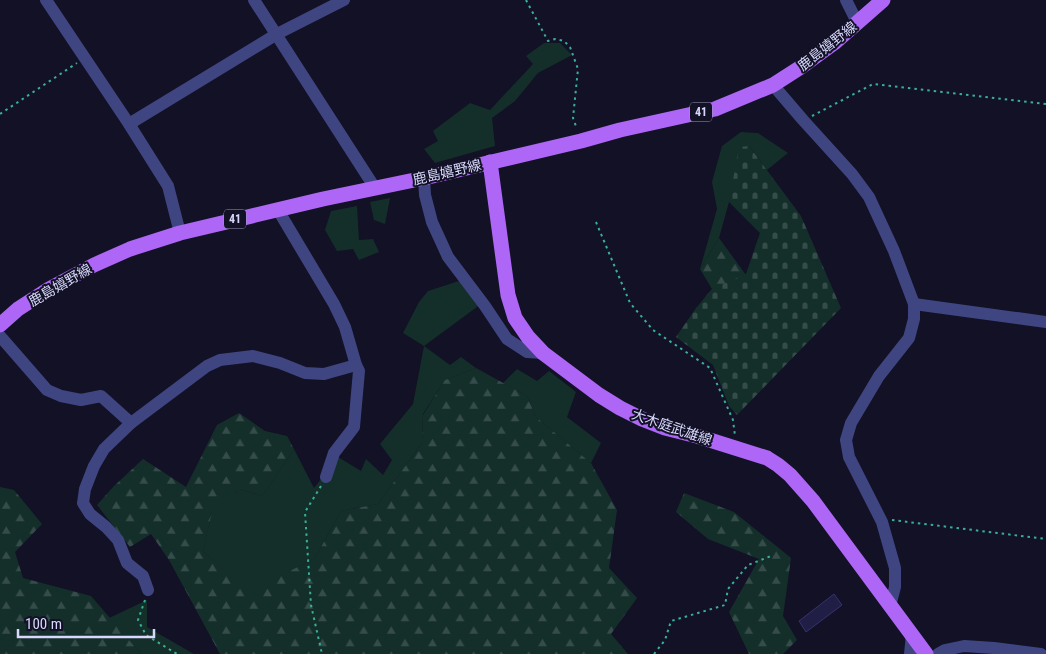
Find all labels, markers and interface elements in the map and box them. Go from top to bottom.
street label: 鹿島嬉野線 [794,18,860,74]
road number: 41 [690,102,712,121]
street label: 鹿島嬉野線 [411,156,483,188]
road number: 41 [224,210,246,228]
street label: 鹿島嬉野線 [26,261,94,309]
street label: 大木庭武雄線 [630,406,714,448]
scale bar [18,606,154,638]
text: 100 m [25,615,62,633]

